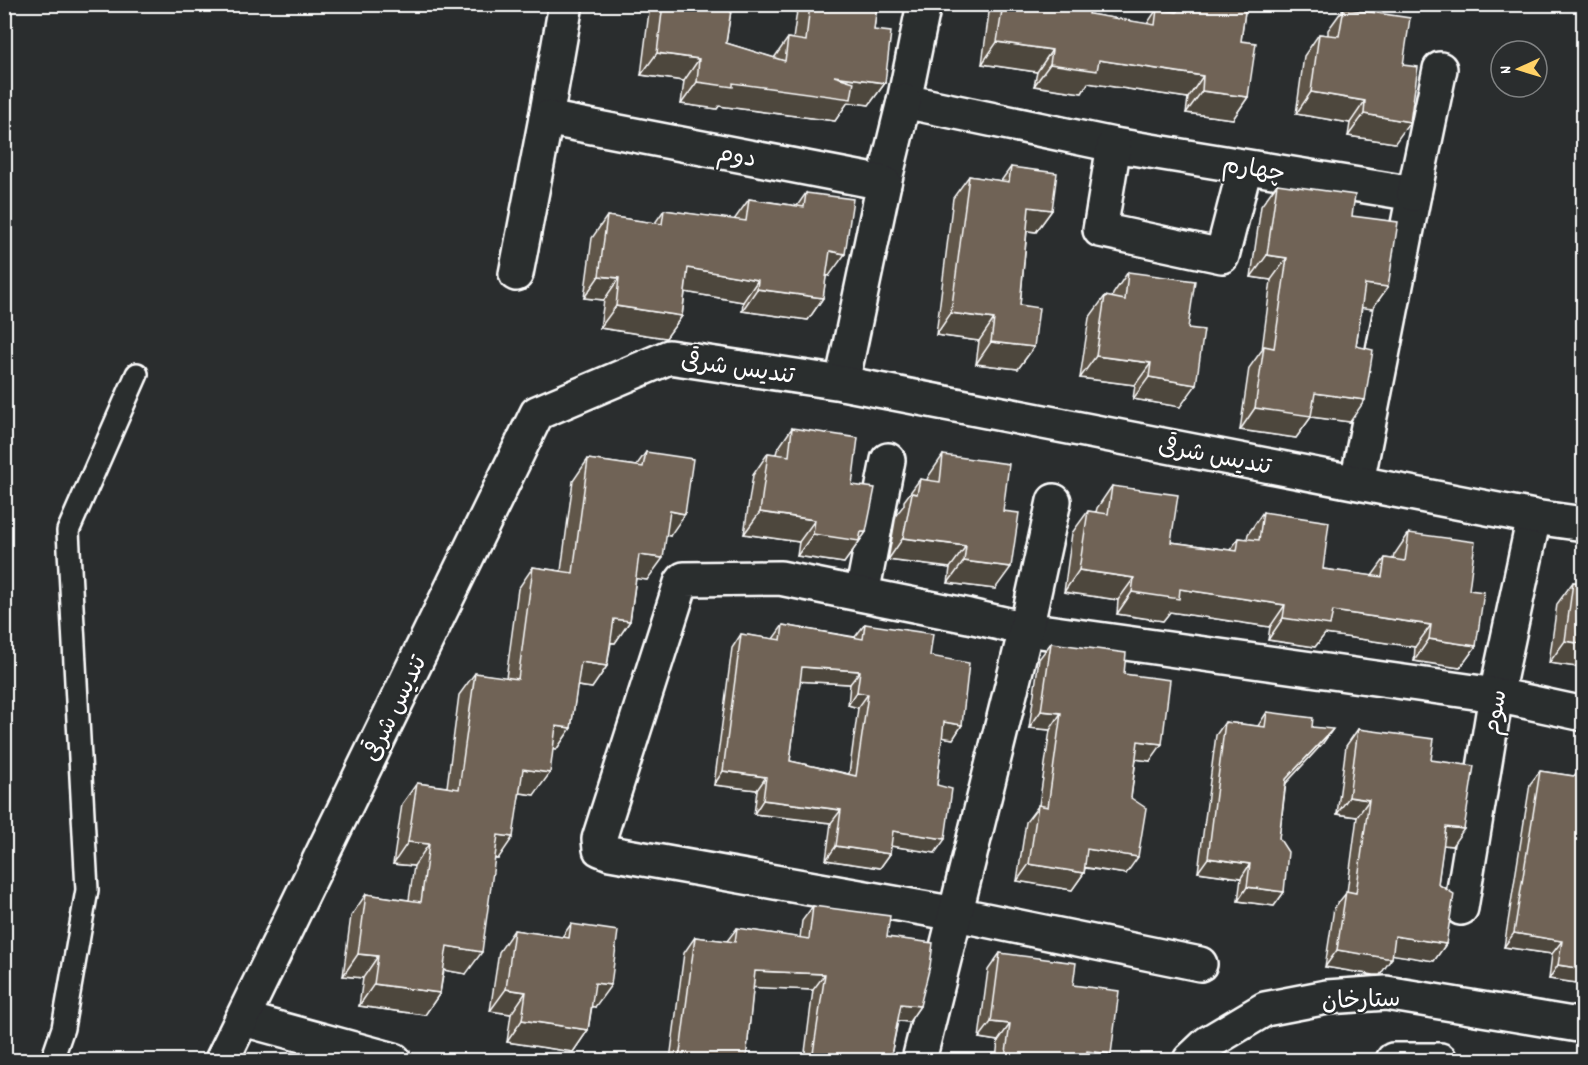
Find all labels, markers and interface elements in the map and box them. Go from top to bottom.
north arrow [1489,39,1549,99]
text: N [1495,65,1518,75]
street label: دوم [714,138,759,178]
street label: چهارم [1220,149,1287,193]
street label: تندیس شرقی [679,344,798,395]
street label: تندیس شرقی [1155,429,1275,486]
street label: تندیس شرقی [355,649,437,768]
street label: سوم [1476,687,1518,738]
street label: ستارخان [1321,984,1401,1020]

